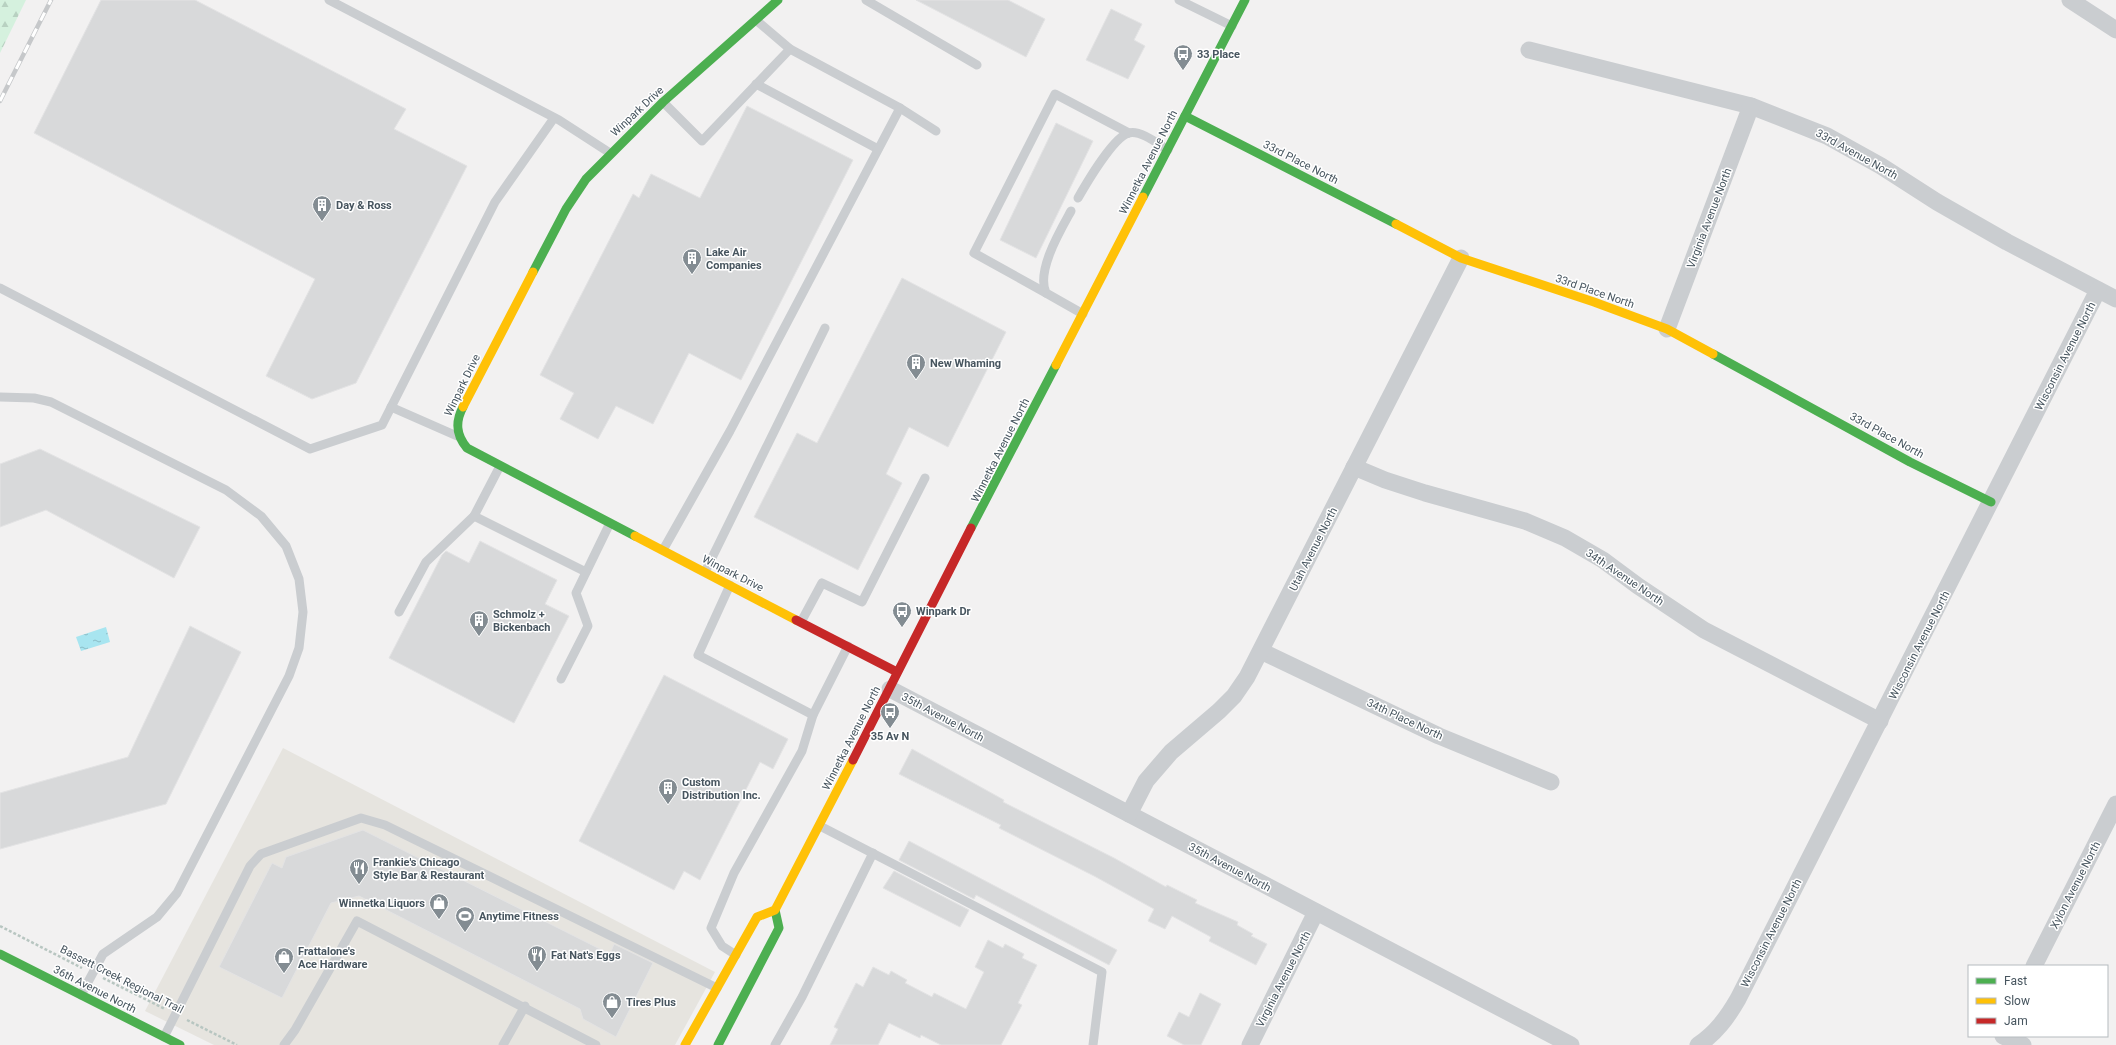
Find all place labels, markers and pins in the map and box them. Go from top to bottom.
bus stop icon: 33 Place [1172,43,1194,71]
place label: 33 Place [1197,48,1240,61]
building icon: Day & Ross [311,194,333,222]
place label: Day & Ross [336,199,392,212]
place label: Lake Air Companies [706,246,762,272]
building icon: Lake Air Companies [681,247,703,275]
building icon: New Whaming [905,352,927,380]
place label: New Whaming [930,357,1001,370]
bus stop icon: Winpark Dr [891,600,913,628]
place label: Winpark Dr [916,605,971,618]
place label: Schmolz + Bickenbach [493,608,551,634]
building icon: Schmolz + Bickenbach [468,609,490,637]
bus stop icon: 35 Av N [879,701,901,729]
place label: 35 Av N [871,730,910,743]
place label: Custom Distribution Inc. [682,776,761,802]
building icon: Custom Distribution Inc. [657,777,679,805]
place label: Frankie's Chicago Style Bar & Restaurant [373,856,485,882]
restaurant icon: Frankie's Chicago Style Bar & Restaurant [348,857,370,885]
shop icon: Winnetka Liquors [428,892,450,920]
place label: Winnetka Liquors [339,897,425,910]
sports icon: Anytime Fitness [454,905,476,933]
place label: Anytime Fitness [479,910,559,923]
restaurant icon: Fat Nat's Eggs [526,944,548,972]
place label: Frattalone's Ace Hardware [298,945,367,971]
shop icon: Frattalone's Ace Hardware [273,946,295,974]
place label: Fat Nat's Eggs [551,949,621,962]
shop icon: Tires Plus [601,991,623,1019]
place label: Tires Plus [626,996,676,1009]

